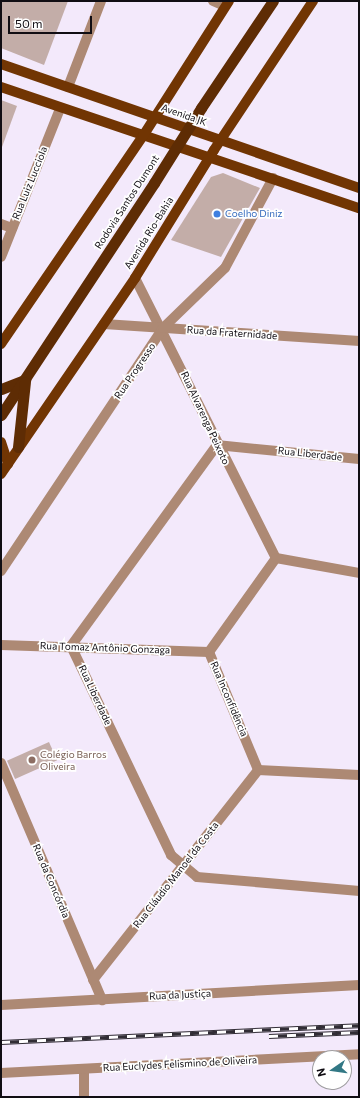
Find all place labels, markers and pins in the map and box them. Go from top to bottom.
place label: Coelho Diniz [225,208,282,220]
marker: Coelho Diniz [212,209,222,219]
place label: Colégio Barros Oliveira [40,748,106,772]
marker: Colégio Barros Oliveira [27,755,37,765]

